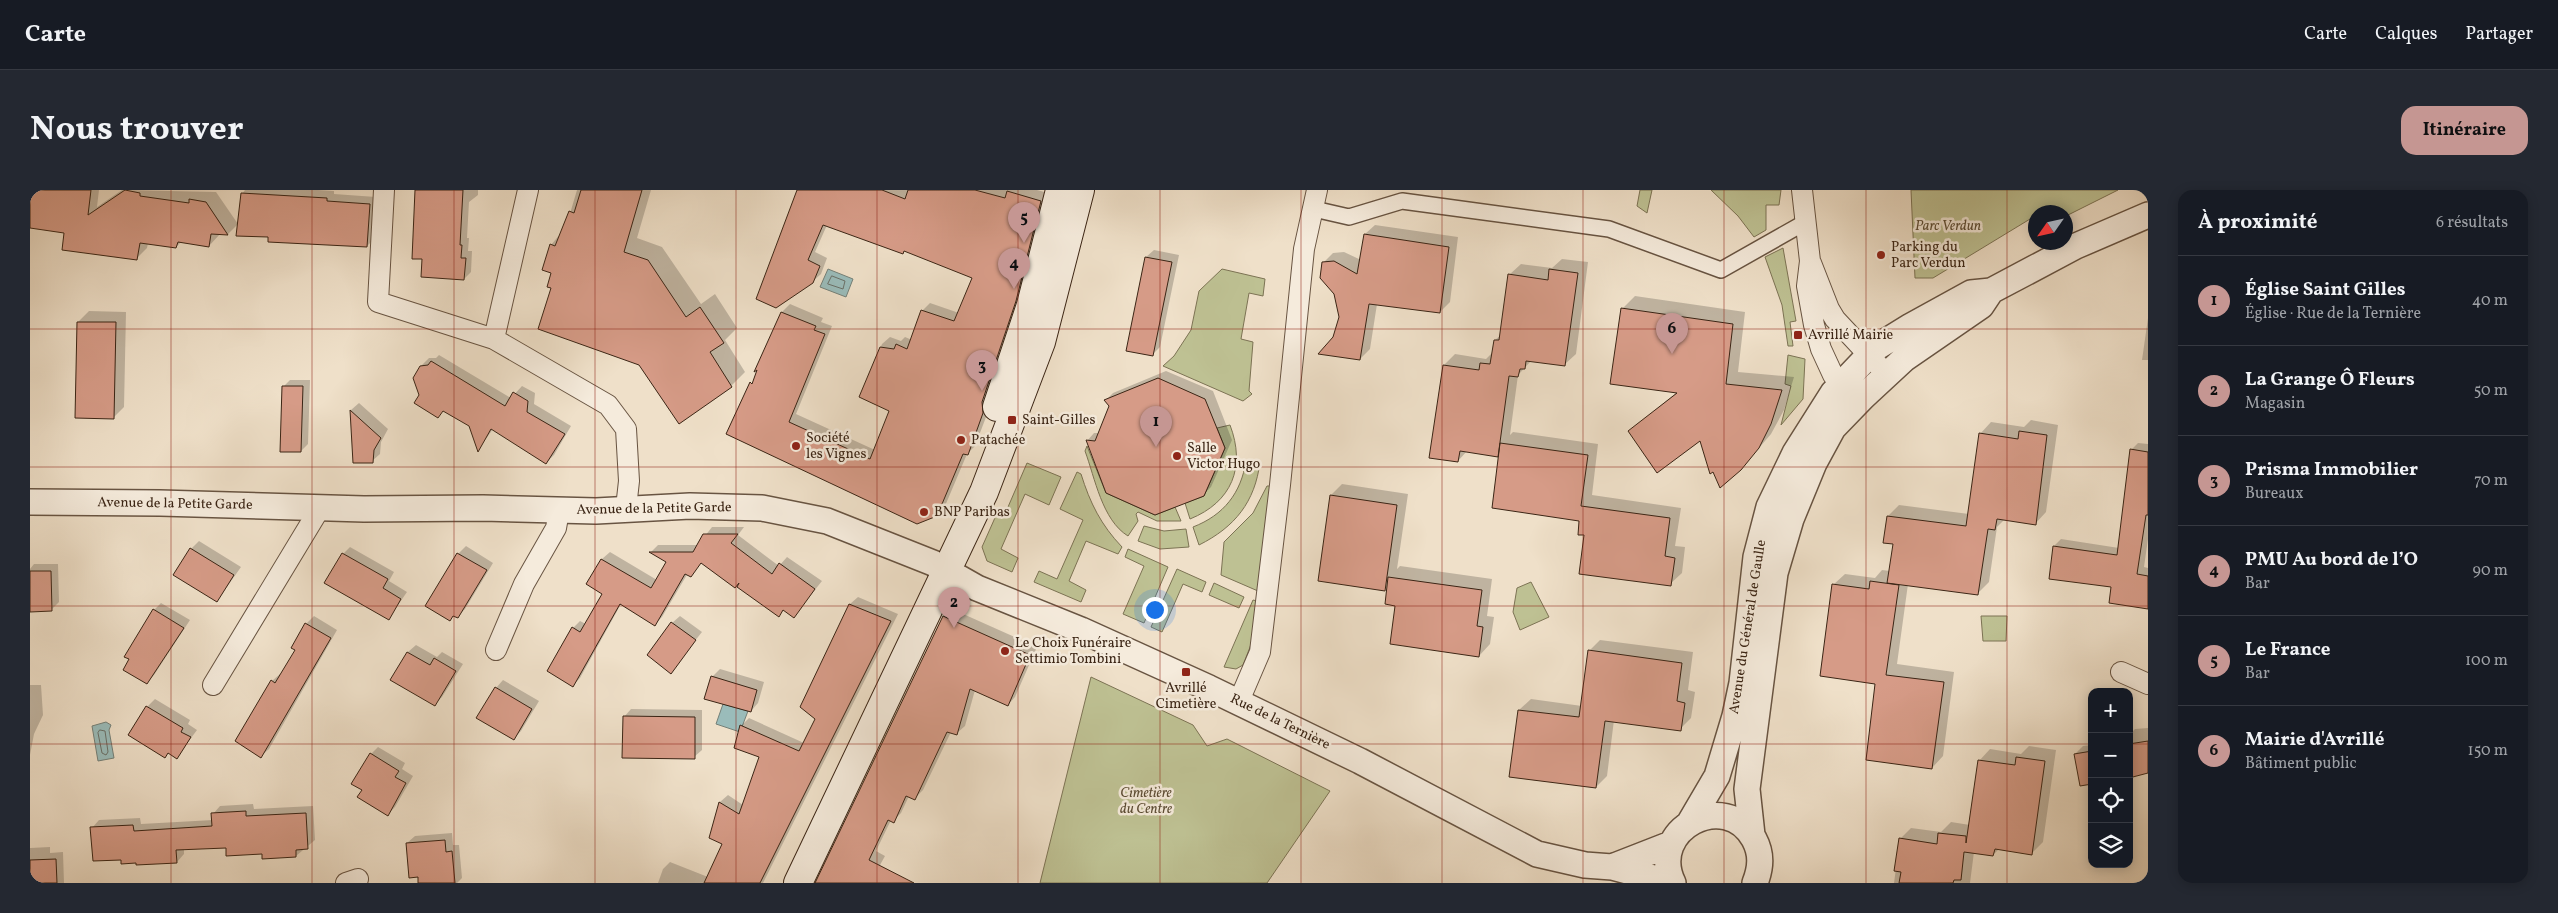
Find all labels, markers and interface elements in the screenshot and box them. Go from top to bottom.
text: Carte [25,18,86,52]
text: Carte [2304,22,2347,47]
text: Calques [2375,22,2437,47]
text: Partager [2465,22,2533,47]
text: Nous trouver [30,106,244,154]
button: Itinéraire [2401,106,2528,155]
pin: 5 [1008,202,1040,243]
north arrow [2028,205,2073,250]
text: À proximité [2198,208,2317,237]
text: 6 résultats [2436,212,2508,234]
park label: Parc Verdun [1915,217,1981,236]
place label: Parking du Parc Verdun [1891,238,1966,273]
pin: 4 [998,248,1030,289]
marker: Parking du Parc Verdun [1875,249,1887,261]
text: Église Saint Gilles [2245,277,2405,303]
text: 1 [2211,290,2217,312]
text: 40 m [2472,290,2508,312]
text: Église · Rue de la Ternière [2245,303,2421,325]
pin: 6 [1656,313,1688,354]
place label: Avrillé Mairie [1808,326,1894,345]
marker: Avrillé Mairie [1792,329,1804,341]
pin: 3 [966,350,998,391]
text: La Grange Ô Fleurs [2245,367,2415,393]
text: 2 [2210,380,2218,402]
text: 50 m [2474,380,2508,402]
text: Magasin [2245,393,2305,415]
pin: 1 [1140,406,1172,447]
place label: Saint-Gilles [1022,411,1096,430]
marker: Saint-Gilles [1006,414,1018,426]
place label: Société les Vignes [806,429,866,464]
place label: Patachée [971,431,1026,450]
marker: Patachée [955,434,967,446]
place label: Salle Victor Hugo [1187,439,1260,474]
marker: Société les Vignes [790,440,802,452]
marker: Salle Victor Hugo [1171,450,1183,462]
text: Prisma Immobilier [2245,457,2418,483]
text: 3 [2210,470,2218,492]
text: 70 m [2474,470,2508,492]
text: Bureaux [2245,483,2304,505]
street label: Avenue de la Petite Garde [97,493,253,515]
street label: Avenue de la Petite Garde [576,498,732,520]
place label: BNP Paribas [934,503,1010,522]
marker: BNP Paribas [918,506,930,518]
street label: Avenue du Général de Gaulle [1725,538,1771,716]
text: PMU Au bord de l’O [2245,547,2418,573]
text: 4 [2209,560,2219,582]
text: 90 m [2472,560,2508,582]
text: Bar [2245,573,2270,595]
pin: 2 [938,587,970,628]
your location [1142,597,1168,623]
place label: Le Choix Funéraire Settimio Tombini [1015,634,1132,669]
text: Le France [2245,637,2331,663]
marker: Le Choix Funéraire Settimio Tombini [999,645,1011,657]
text: 5 [2210,650,2218,672]
text: 100 m [2465,650,2508,672]
text: Bar [2245,663,2270,685]
marker: Avrillé Cimetière [1180,666,1192,678]
place label: Avrillé Cimetière [1156,679,1217,714]
map controls [2088,688,2133,868]
button: + [2088,688,2133,733]
street label: Rue de la Ternière [1227,690,1334,755]
text: Mairie d'Avrillé [2245,727,2384,753]
button: − [2088,733,2133,778]
text: 6 [2210,740,2218,762]
text: 150 m [2467,740,2508,762]
text: Bâtiment public [2245,753,2357,775]
button: locate [2088,778,2133,823]
park label: Cimetière du Centre [1120,784,1172,819]
button: layers [2088,823,2133,868]

